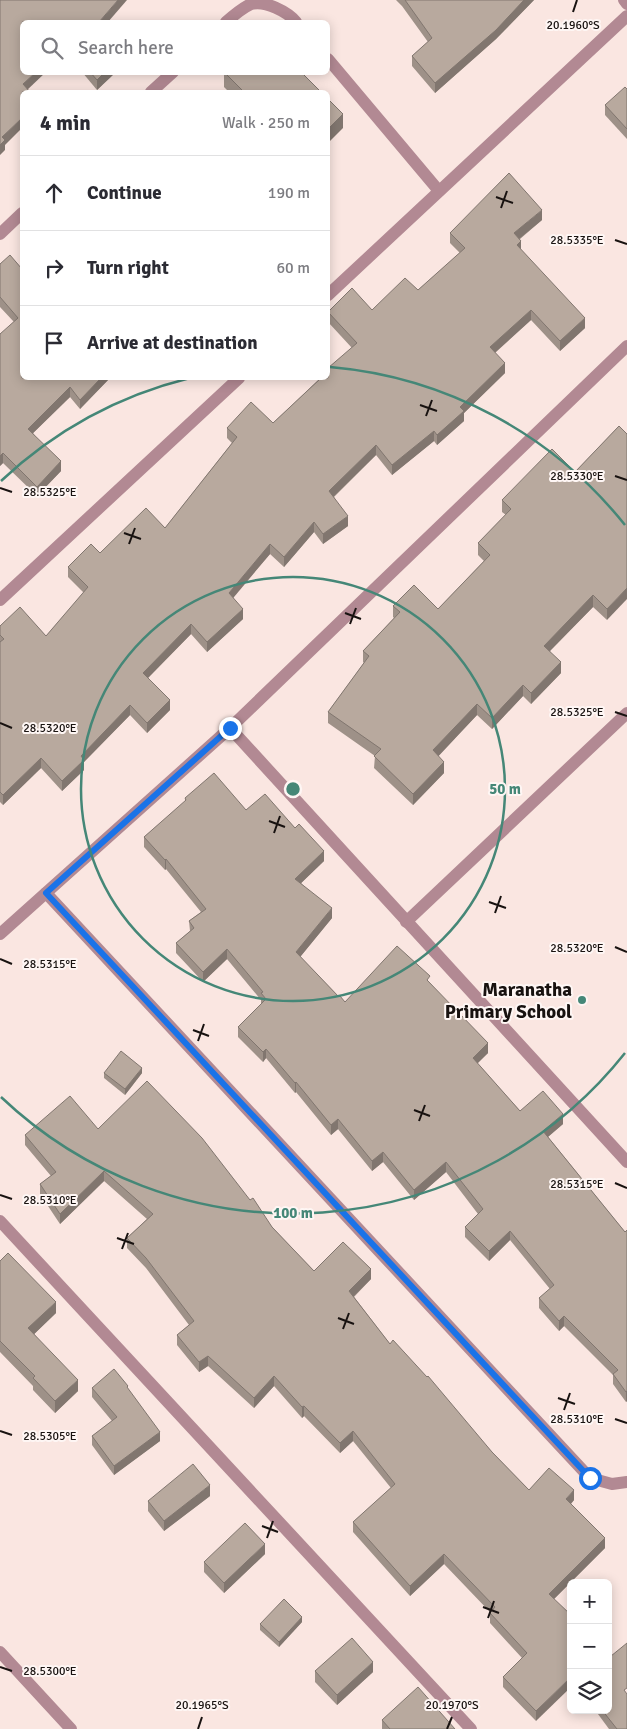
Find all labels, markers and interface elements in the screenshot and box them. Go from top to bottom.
text: 20.1960°S [546,18,600,33]
search box [20,20,330,75]
icon: search [38,34,66,62]
text: Search here [78,36,174,60]
text: 4 min [40,110,91,136]
text: Walk · 250 m [222,113,310,133]
icon: ahead [40,179,68,207]
text: Continue [87,181,162,205]
text: 190 m [268,183,310,203]
text: 28.5335°E [550,233,604,248]
icon: right [40,254,68,282]
text: Turn right [87,256,169,280]
text: 60 m [276,258,310,278]
icon: arrive [40,329,68,357]
text: Arrive at destination [87,331,258,355]
text: 28.5330°E [550,469,604,484]
text: 28.5325°E [23,485,77,500]
text: 28.5325°E [550,705,604,720]
route end [219,717,242,740]
text: 28.5320°E [23,721,77,736]
centre of rings [284,780,302,798]
text: 50 m [489,780,521,798]
text: 28.5320°E [550,941,604,956]
text: 28.5315°E [23,957,77,972]
place label: Maranatha Primary School [445,978,572,1024]
marker: Maranatha Primary School [576,994,588,1006]
text: 28.5315°E [550,1177,604,1192]
text: 28.5310°E [23,1193,77,1208]
text: 100 m [273,1204,313,1222]
text: 28.5310°E [550,1412,604,1427]
text: 28.5305°E [23,1429,77,1444]
route start [579,1467,602,1490]
map controls [567,1579,612,1714]
button: + [567,1579,612,1624]
button: − [567,1624,612,1669]
text: 28.5300°E [23,1664,77,1679]
button: layers [567,1669,612,1714]
text: 20.1965°S [175,1698,229,1713]
text: 20.1970°S [425,1698,479,1713]

